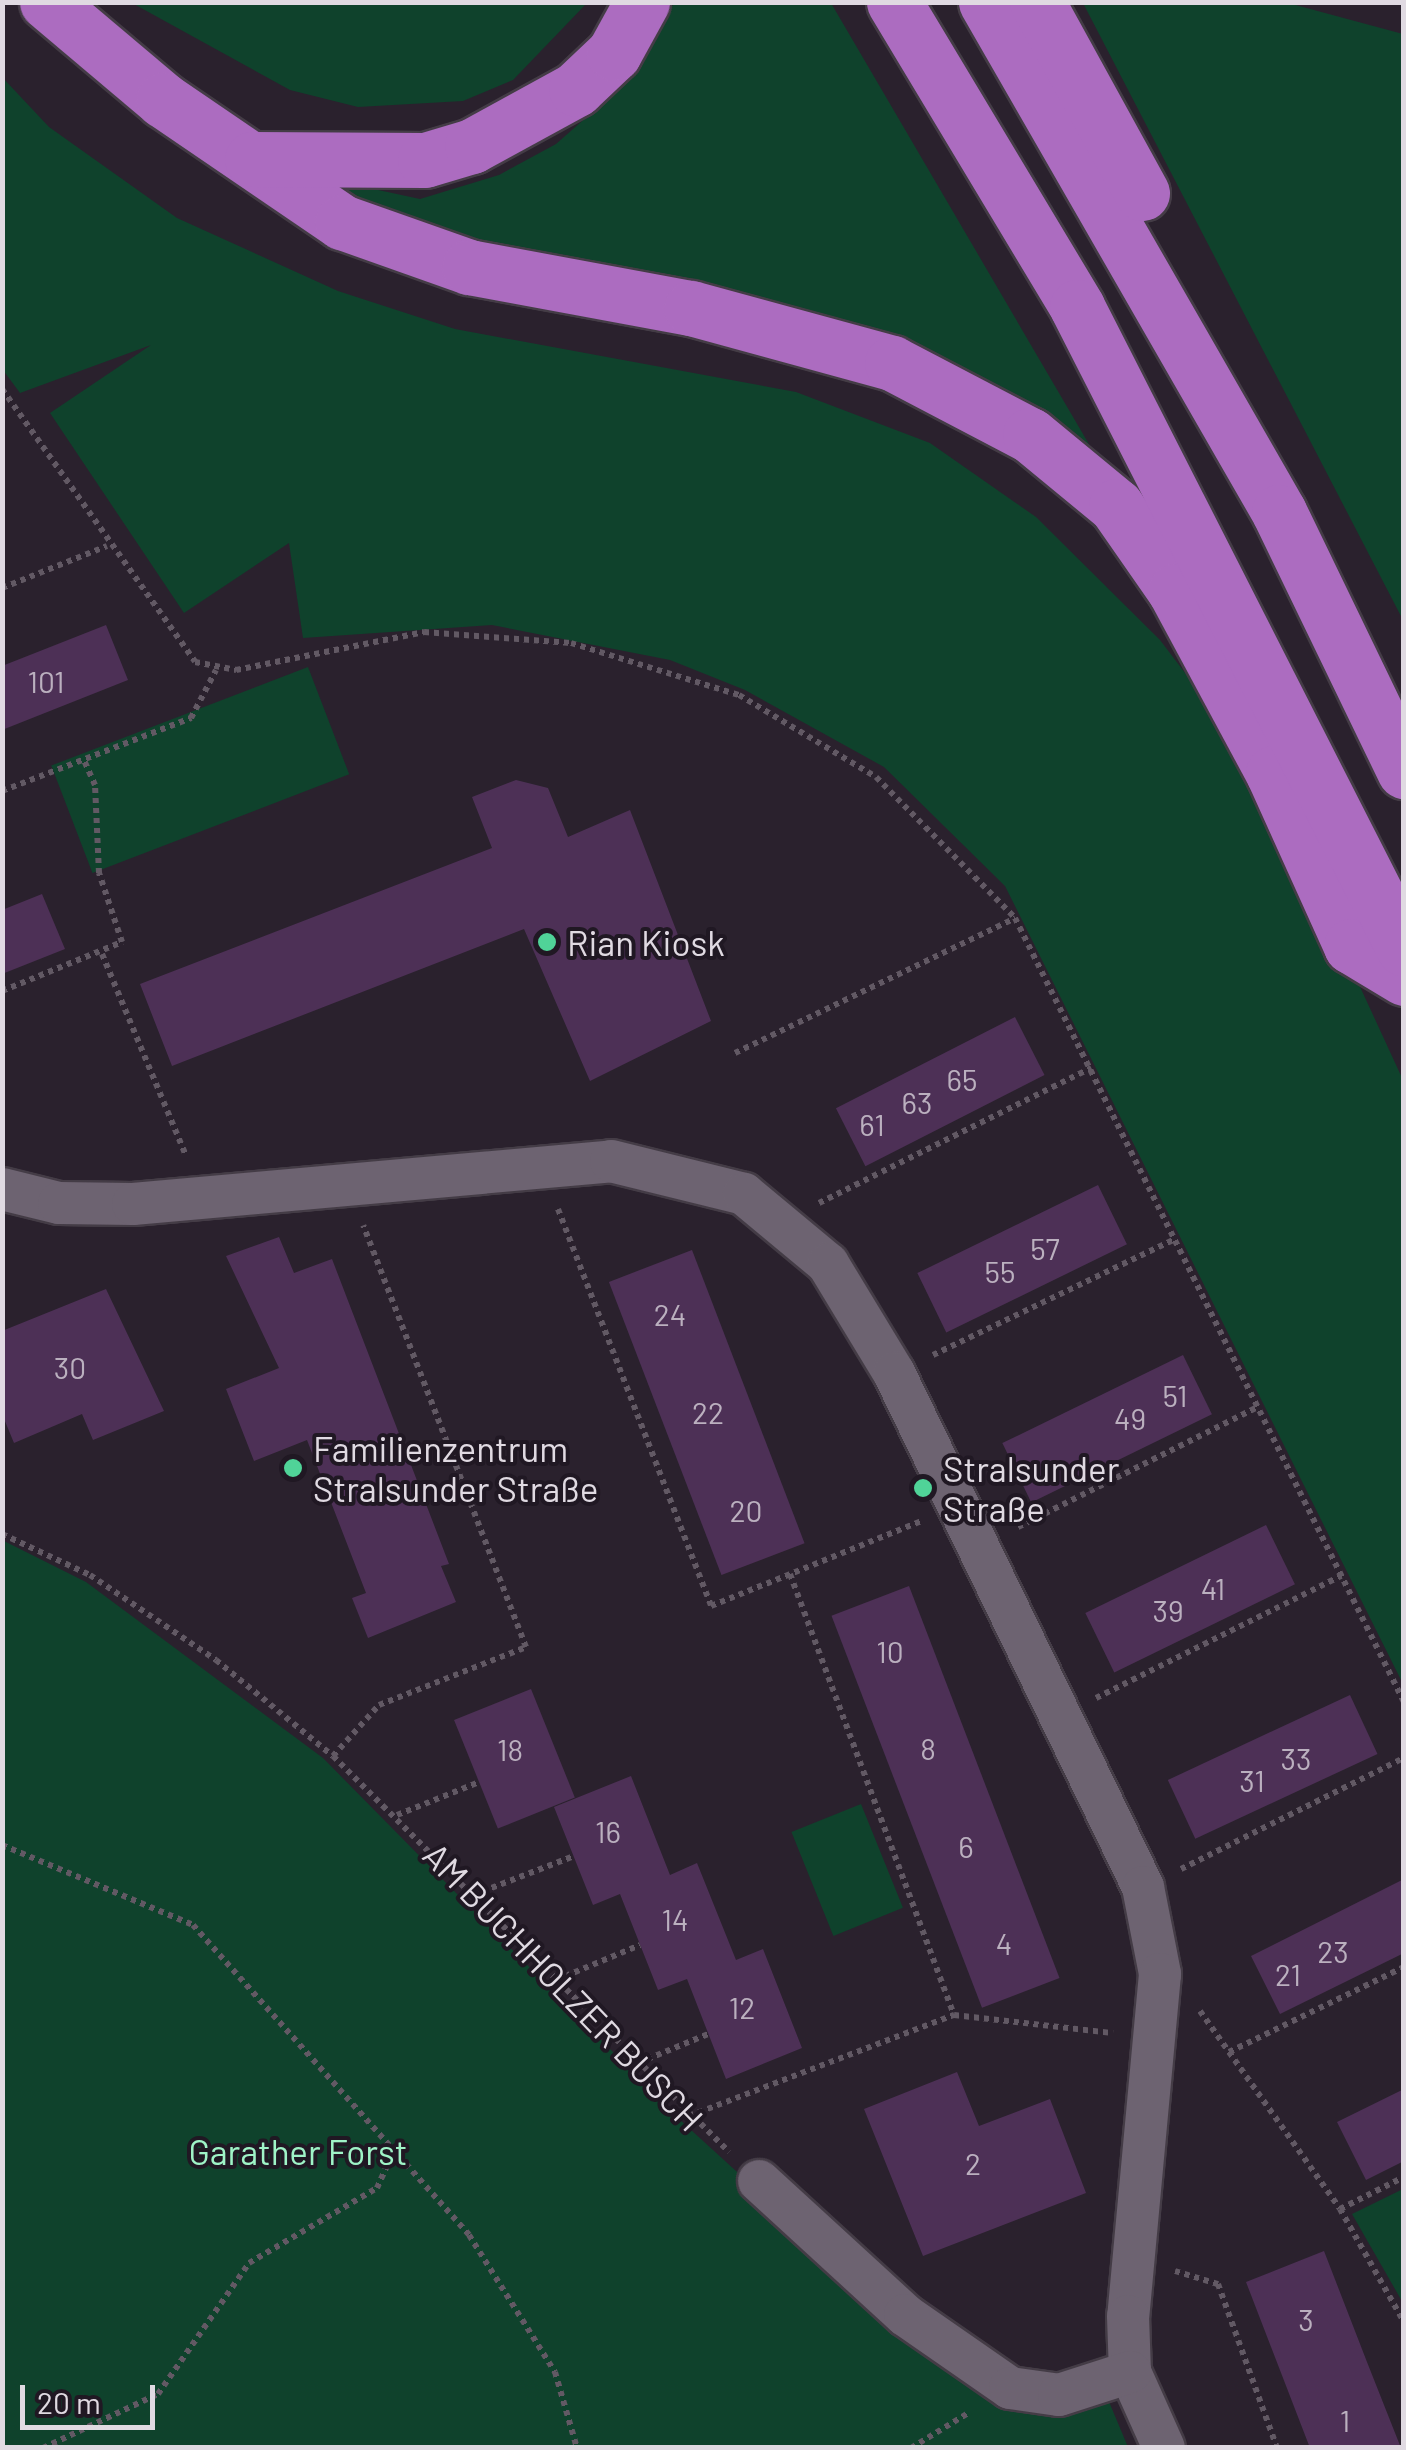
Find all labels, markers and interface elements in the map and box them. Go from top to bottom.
house number: 101 [27,663,65,699]
place label: Rian Kiosk [567,921,725,963]
marker: Rian Kiosk [536,931,558,953]
house number: 65 [947,1061,977,1097]
house number: 63 [902,1084,932,1120]
house number: 61 [859,1106,885,1142]
house number: 57 [1030,1230,1060,1266]
house number: 55 [985,1253,1015,1289]
house number: 24 [654,1296,686,1332]
house number: 30 [54,1349,86,1385]
house number: 51 [1162,1377,1188,1413]
house number: 22 [692,1394,724,1430]
house number: 49 [1114,1400,1146,1436]
place label: Familienzentrum Stralsunder Straße [313,1427,598,1509]
place label: Stralsunder Straße [943,1447,1120,1529]
marker: Familienzentrum Stralsunder Straße [282,1457,304,1479]
marker: Stralsunder Straße [912,1477,934,1499]
house number: 20 [729,1492,763,1528]
house number: 41 [1201,1570,1225,1606]
house number: 39 [1152,1592,1184,1628]
house number: 10 [876,1633,904,1669]
house number: 8 [920,1730,936,1766]
house number: 18 [497,1731,523,1767]
house number: 33 [1281,1740,1311,1776]
house number: 31 [1239,1762,1265,1798]
house number: 16 [595,1813,621,1849]
house number: 6 [958,1828,974,1864]
street label: AM BUCHHOLZER BUSCH [415,1833,713,2139]
house number: 14 [661,1901,689,1937]
house number: 4 [996,1925,1012,1961]
house number: 23 [1317,1933,1349,1969]
house number: 21 [1275,1956,1301,1992]
house number: 12 [729,1989,755,2025]
park label: Garather Forst [189,2130,407,2172]
house number: 2 [965,2145,981,2181]
house number: 3 [1298,2301,1314,2337]
scale bar [25,2365,160,2427]
text: 20 m [37,2384,101,2420]
house number: 1 [1340,2402,1350,2438]

